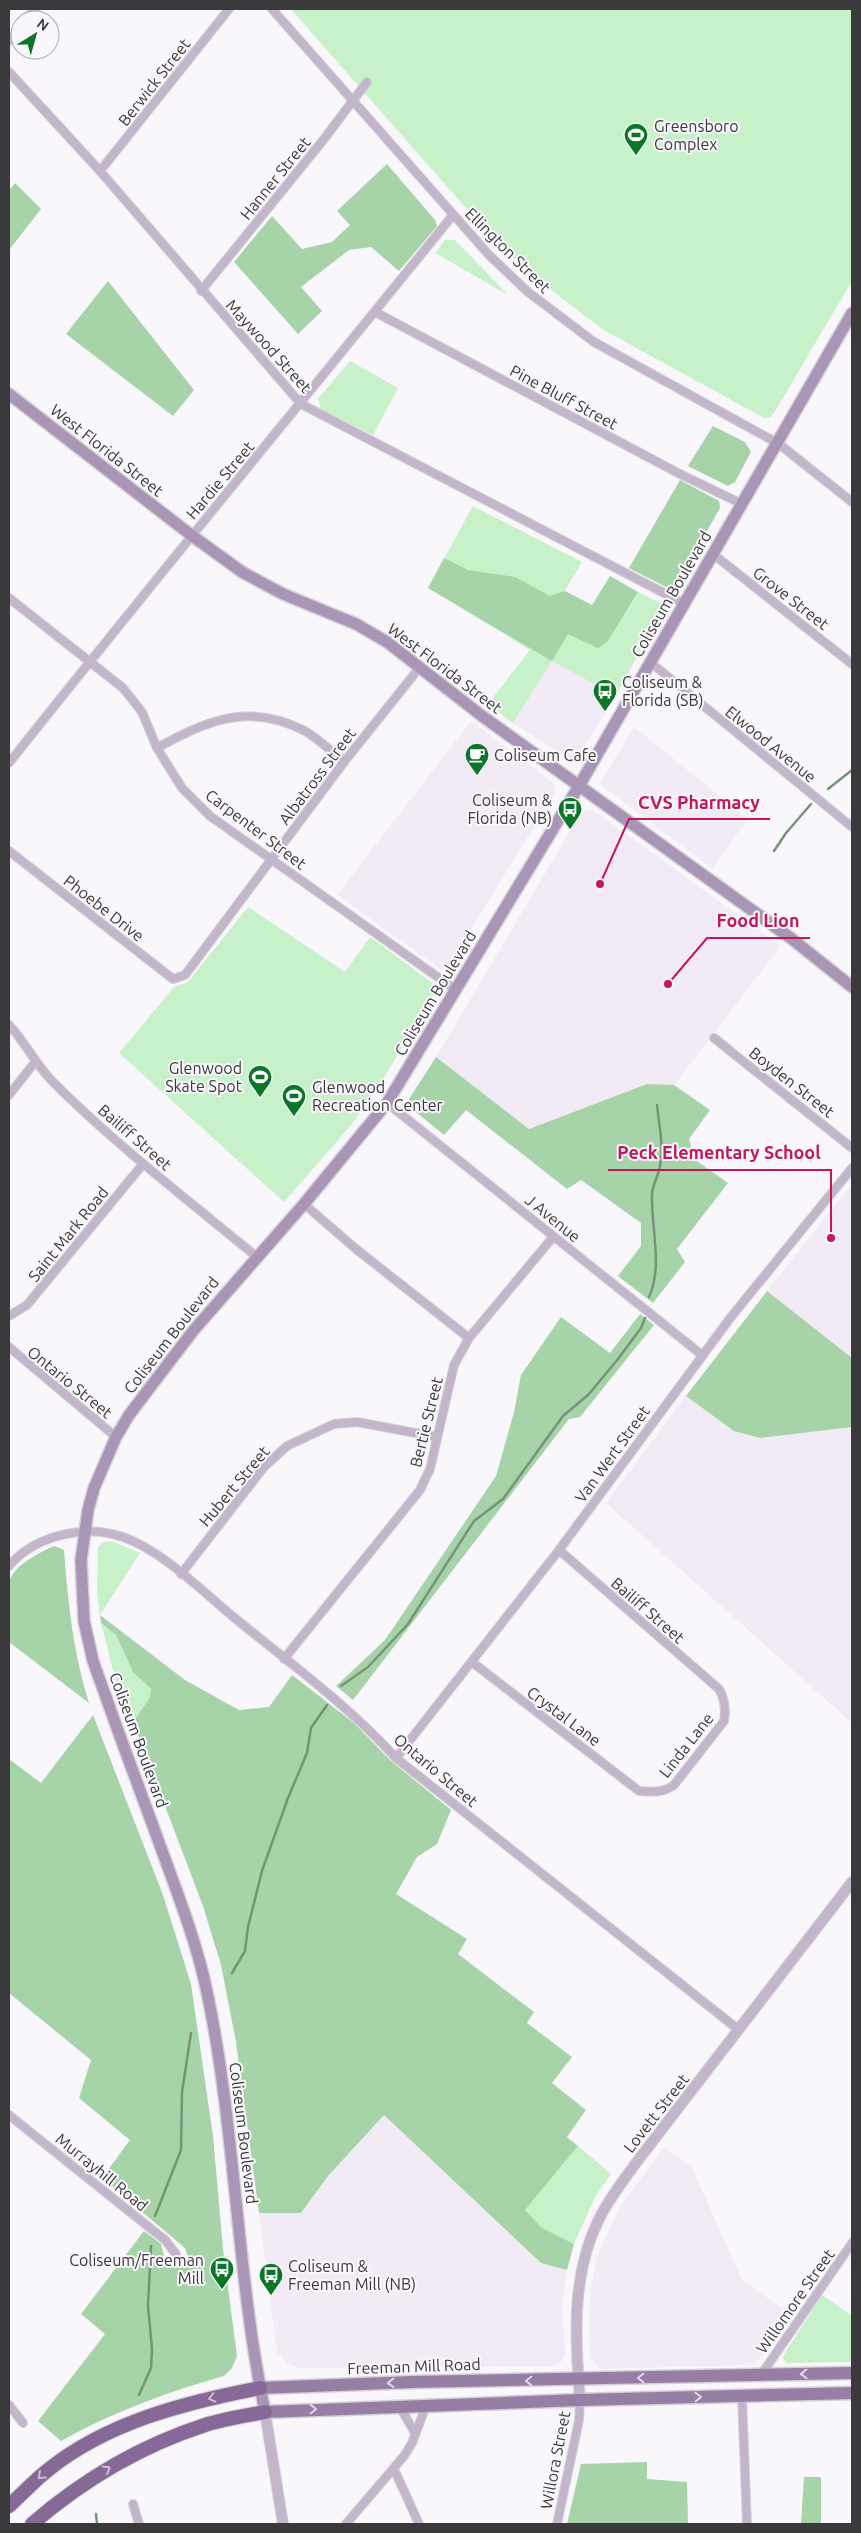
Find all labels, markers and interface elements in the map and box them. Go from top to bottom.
north arrow [10,10,60,60]
text: N [34,15,52,34]
street label: Berwick Street [114,34,194,129]
place label: Greensboro Complex [654,117,739,153]
sports icon: Greensboro Complex [623,122,649,156]
street label: Hanner Street [236,133,314,223]
street label: Ellington Street [462,204,555,297]
street label: Maywood Street [223,296,316,397]
street label: Pine Bluff Street [507,361,621,433]
street label: West Florida Street [47,400,168,500]
street label: Hardie Street [182,437,258,522]
street label: Coliseum Boulevard [628,528,714,660]
street label: Grove Street [750,563,833,634]
street label: West Florida Street [384,619,506,717]
place label: Coliseum & Florida (SB) [622,673,703,710]
bus stop icon: Coliseum & Florida (SB) [592,678,618,712]
street label: Elwood Avenue [722,702,820,786]
street label: Albatross Street [275,724,360,828]
cafe icon: Coliseum Cafe [464,742,490,776]
place label: Coliseum Cafe [494,746,597,764]
street label: Carpenter Street [202,785,310,873]
callout: CVS Pharmacy [629,786,770,819]
place label: Coliseum & Florida (NB) [467,791,553,828]
text: CVS Pharmacy [638,792,760,812]
bus stop icon: Coliseum & Florida (NB) [557,796,583,830]
street label: Phoebe Drive [60,871,148,945]
callout: Food Lion [707,905,810,938]
text: Food Lion [717,910,799,930]
street label: Coliseum Boulevard [391,927,479,1059]
street label: Boyden Street [746,1043,839,1121]
place label: Glenwood Skate Spot [165,1059,243,1095]
sports icon: Glenwood Skate Spot [247,1064,273,1098]
place label: Glenwood Recreation Center [312,1078,443,1114]
sports icon: Glenwood Recreation Center [281,1083,307,1117]
street label: Bailiff Street [95,1100,176,1174]
callout: Peck Elementary School [608,1137,831,1170]
text: Peck Elementary School [617,1142,821,1162]
street label: Saint Mark Road [24,1183,112,1285]
street label: J Avenue [522,1190,584,1246]
street label: Coliseum Boulevard [120,1273,222,1397]
street label: Ontario Street [24,1342,117,1422]
street label: Bertie Street [406,1374,446,1469]
street label: Van Wert Street [571,1402,653,1506]
street label: Hubert Street [195,1442,273,1530]
street label: Bailiff Street [608,1573,689,1647]
street label: Coliseum Boulevard [106,1670,172,1810]
street label: Crystal Lane [524,1682,604,1750]
street label: Linda Lane [655,1709,717,1781]
street label: Ontario Street [391,1730,482,1811]
street label: Coliseum Boulevard [226,2061,262,2205]
street label: Lovett Street [620,2069,693,2156]
street label: Murrayhill Road [52,2129,152,2215]
street label: Willomore Street [752,2245,838,2357]
place label: Coliseum/Freeman Mill [69,2251,204,2287]
bus stop icon: Coliseum/Freeman Mill [209,2256,235,2290]
place label: Coliseum & Freeman Mill (NB) [288,2257,416,2294]
bus stop icon: Coliseum & Freeman Mill (NB) [258,2262,284,2296]
street label: Freeman Mill Road [347,2355,481,2377]
one-way arrow [799,2369,807,2379]
one-way arrow [637,2373,644,2383]
one-way arrow [525,2375,533,2386]
one-way arrow [387,2378,394,2388]
one-way arrow [208,2392,217,2403]
one-way arrow [695,2392,703,2402]
one-way arrow [310,2403,318,2414]
street label: Willora Street [537,2409,573,2510]
one-way arrow [102,2466,111,2475]
one-way arrow [38,2471,47,2480]

